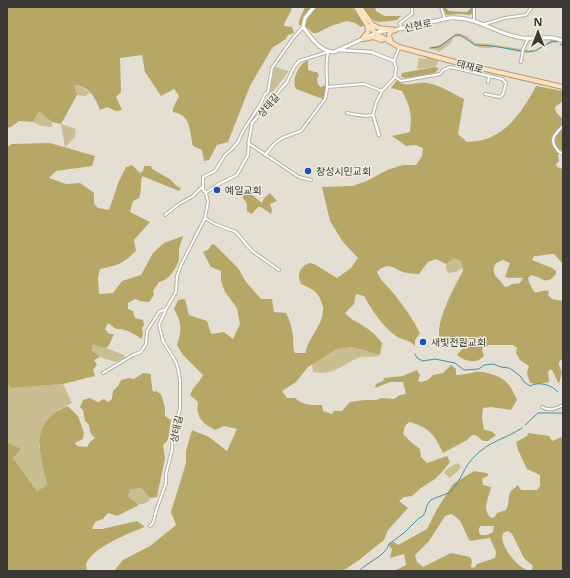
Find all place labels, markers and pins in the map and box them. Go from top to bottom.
place label: 창성시민교회 [316,164,371,178]
marker: 창성시민교회 [303,166,313,176]
place label: 예일교회 [225,183,262,197]
marker: 예일교회 [212,185,222,195]
place label: 새빛전원교회 [431,335,486,349]
marker: 새빛전원교회 [418,337,428,347]

